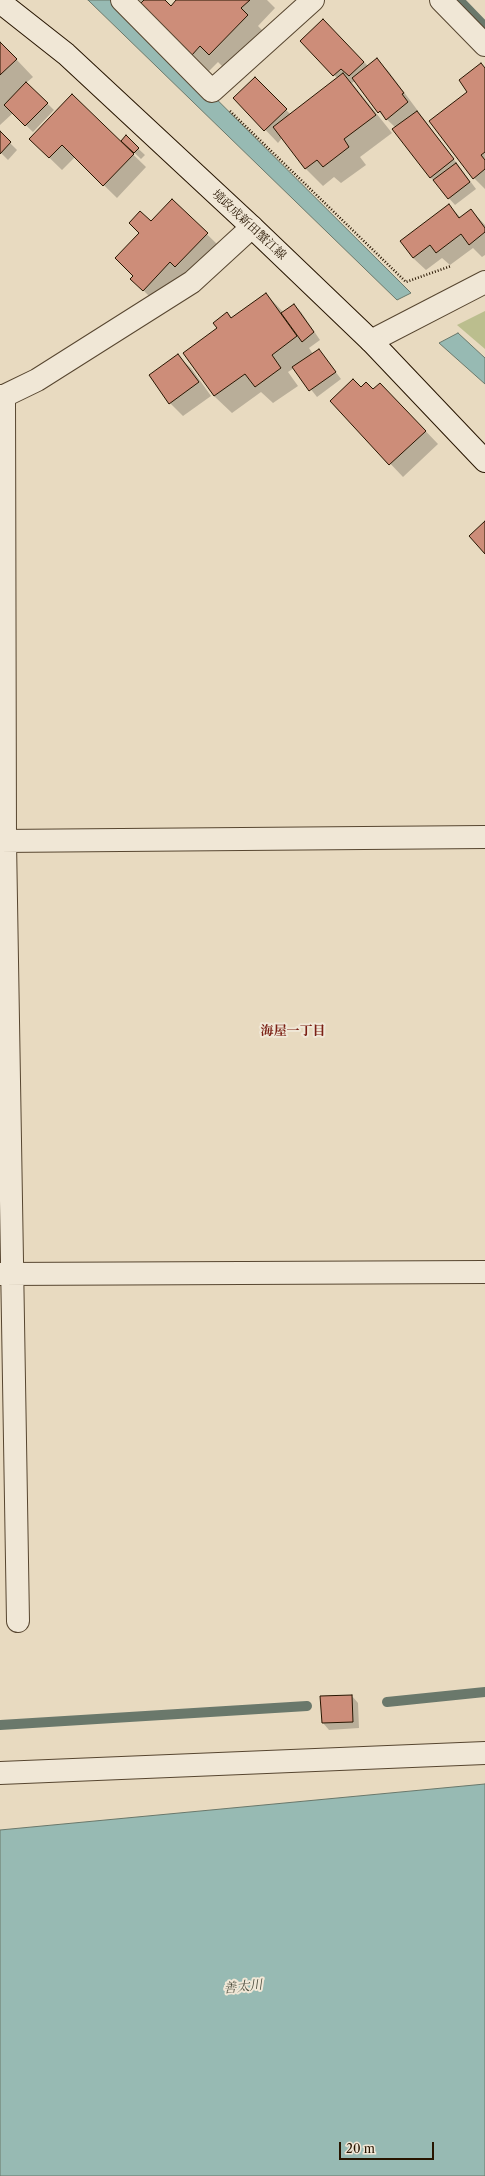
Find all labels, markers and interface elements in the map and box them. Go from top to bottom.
street label: 境政成新田蟹江線 [209,187,289,263]
district label: 海屋一丁目 [261,1023,325,1039]
water label: 善太川 [223,1977,263,1997]
scale bar [341,2134,436,2160]
text: 20 m [346,2141,375,2156]

